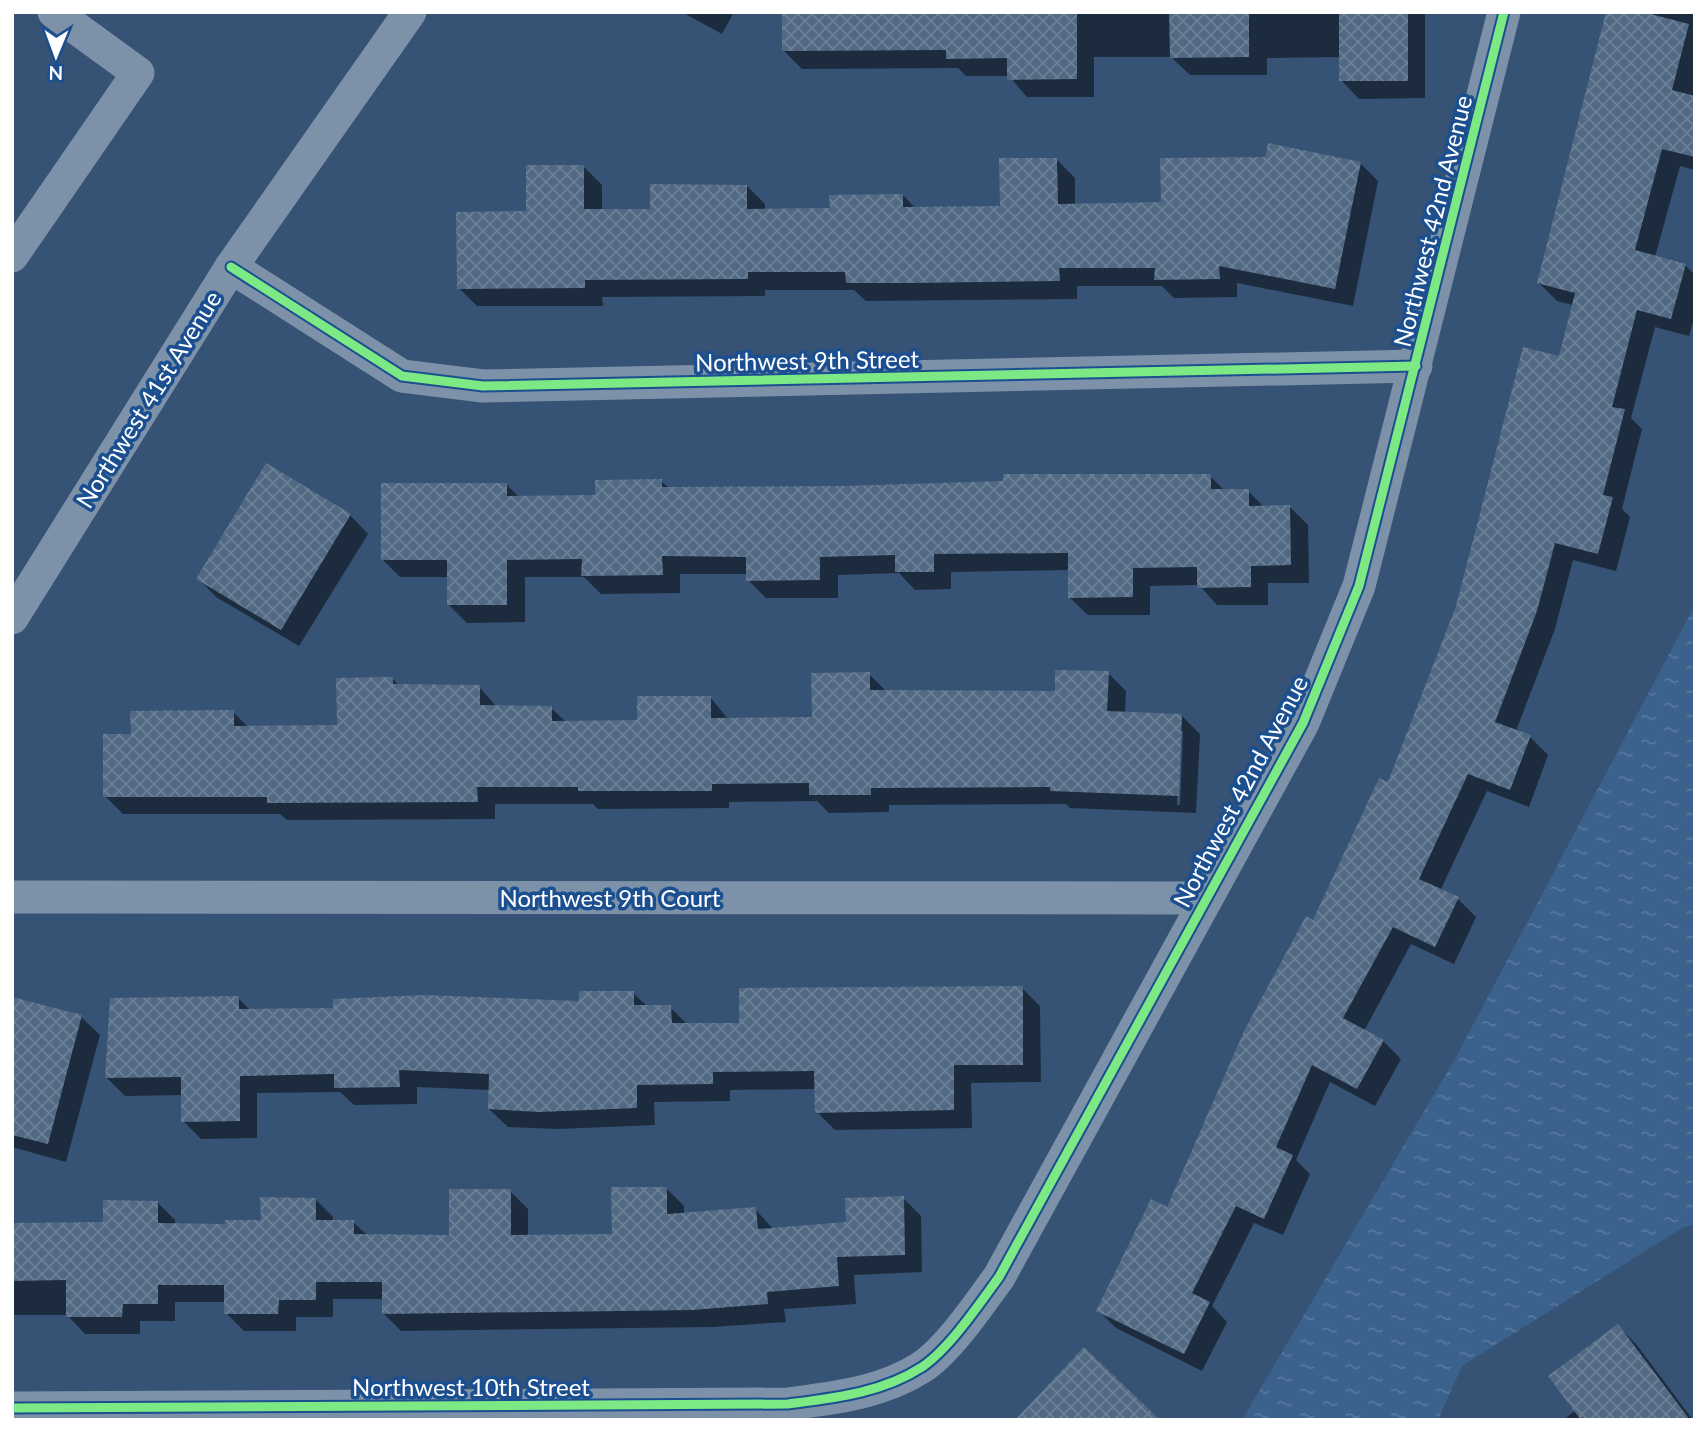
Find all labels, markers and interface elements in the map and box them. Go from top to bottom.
north arrow [21,21,91,91]
text: N [48,62,63,85]
street label: Northwest 42nd Avenue [1387,92,1477,350]
street label: Northwest 41st Avenue [69,285,227,513]
street label: Northwest 9th Street [695,344,920,376]
street label: Northwest 42nd Avenue [1167,670,1313,912]
street label: Northwest 9th Court [500,883,721,912]
street label: Northwest 10th Street [352,1372,590,1401]

